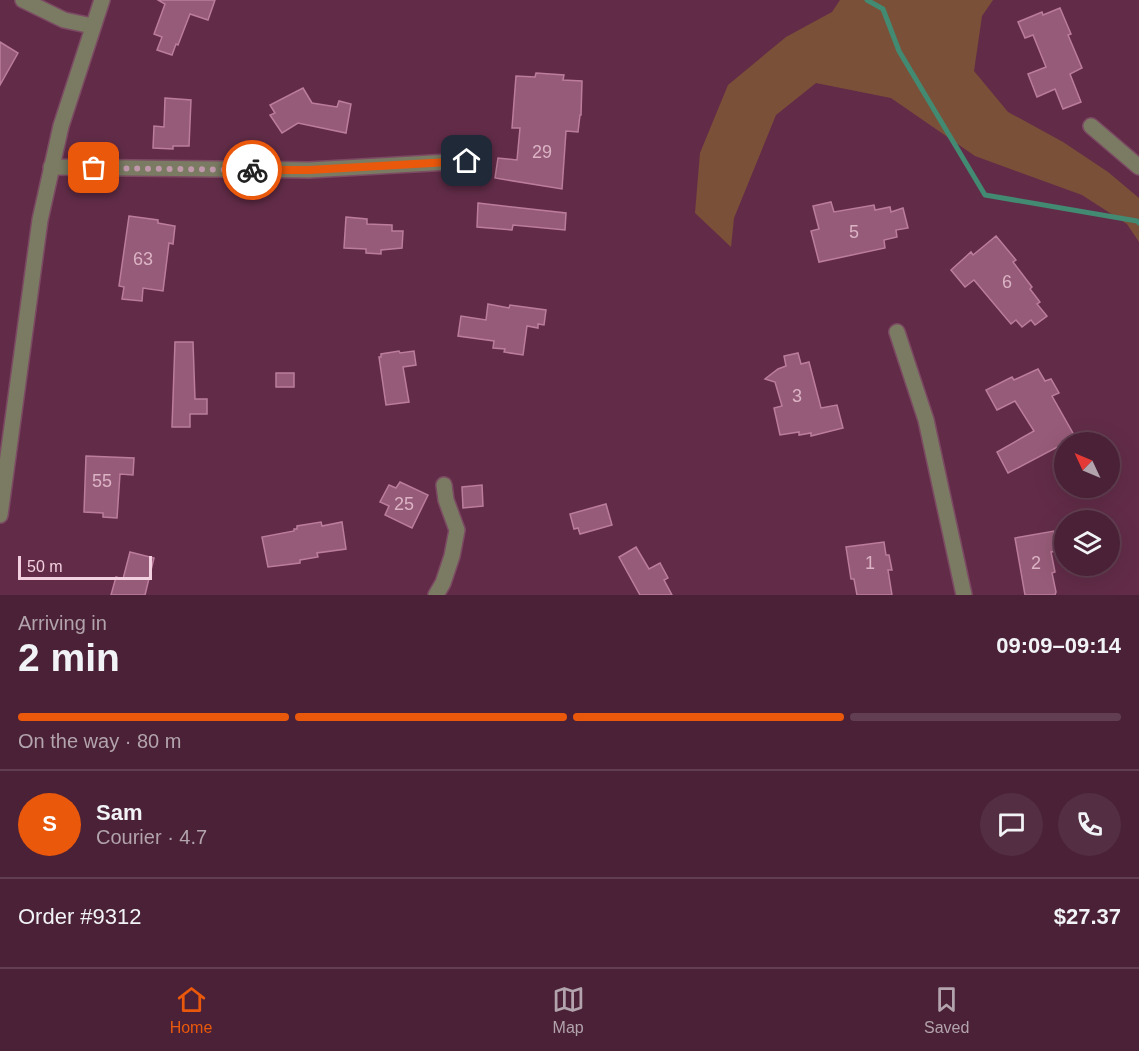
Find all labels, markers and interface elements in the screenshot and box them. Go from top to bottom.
pin [441,135,492,186]
courier [222,140,282,200]
pin [68,142,119,193]
house number: 29 [532,142,552,162]
icon: home [450,144,483,177]
icon: bag [77,151,110,184]
icon: bike [236,154,269,187]
house number: 5 [849,222,859,242]
house number: 63 [133,249,153,269]
house number: 6 [1002,272,1012,292]
house number: 3 [792,386,802,406]
north arrow [1054,432,1120,498]
map controls [1054,432,1120,576]
house number: 55 [92,471,112,491]
house number: 25 [394,494,414,514]
button: layers [1054,510,1120,576]
scale bar [18,553,152,580]
house number: 1 [865,553,875,573]
house number: 2 [1031,553,1041,573]
text: 50 m [27,558,63,575]
text: Arriving in [18,612,107,634]
text: 09:09–09:14 [996,633,1121,658]
text: 2 min [18,636,120,679]
text: On the way · 80 m [18,730,181,752]
button: chat [980,793,1043,856]
button: phone [1058,793,1121,856]
text: Sam [96,800,142,825]
text: S [42,811,57,836]
text: Courier · 4.7 [96,826,207,848]
text: Order #9312 [18,904,142,929]
text: $27.37 [1054,904,1121,929]
tab: Home [170,983,212,1037]
tab: Map [552,983,585,1037]
tab: Saved [924,983,969,1037]

